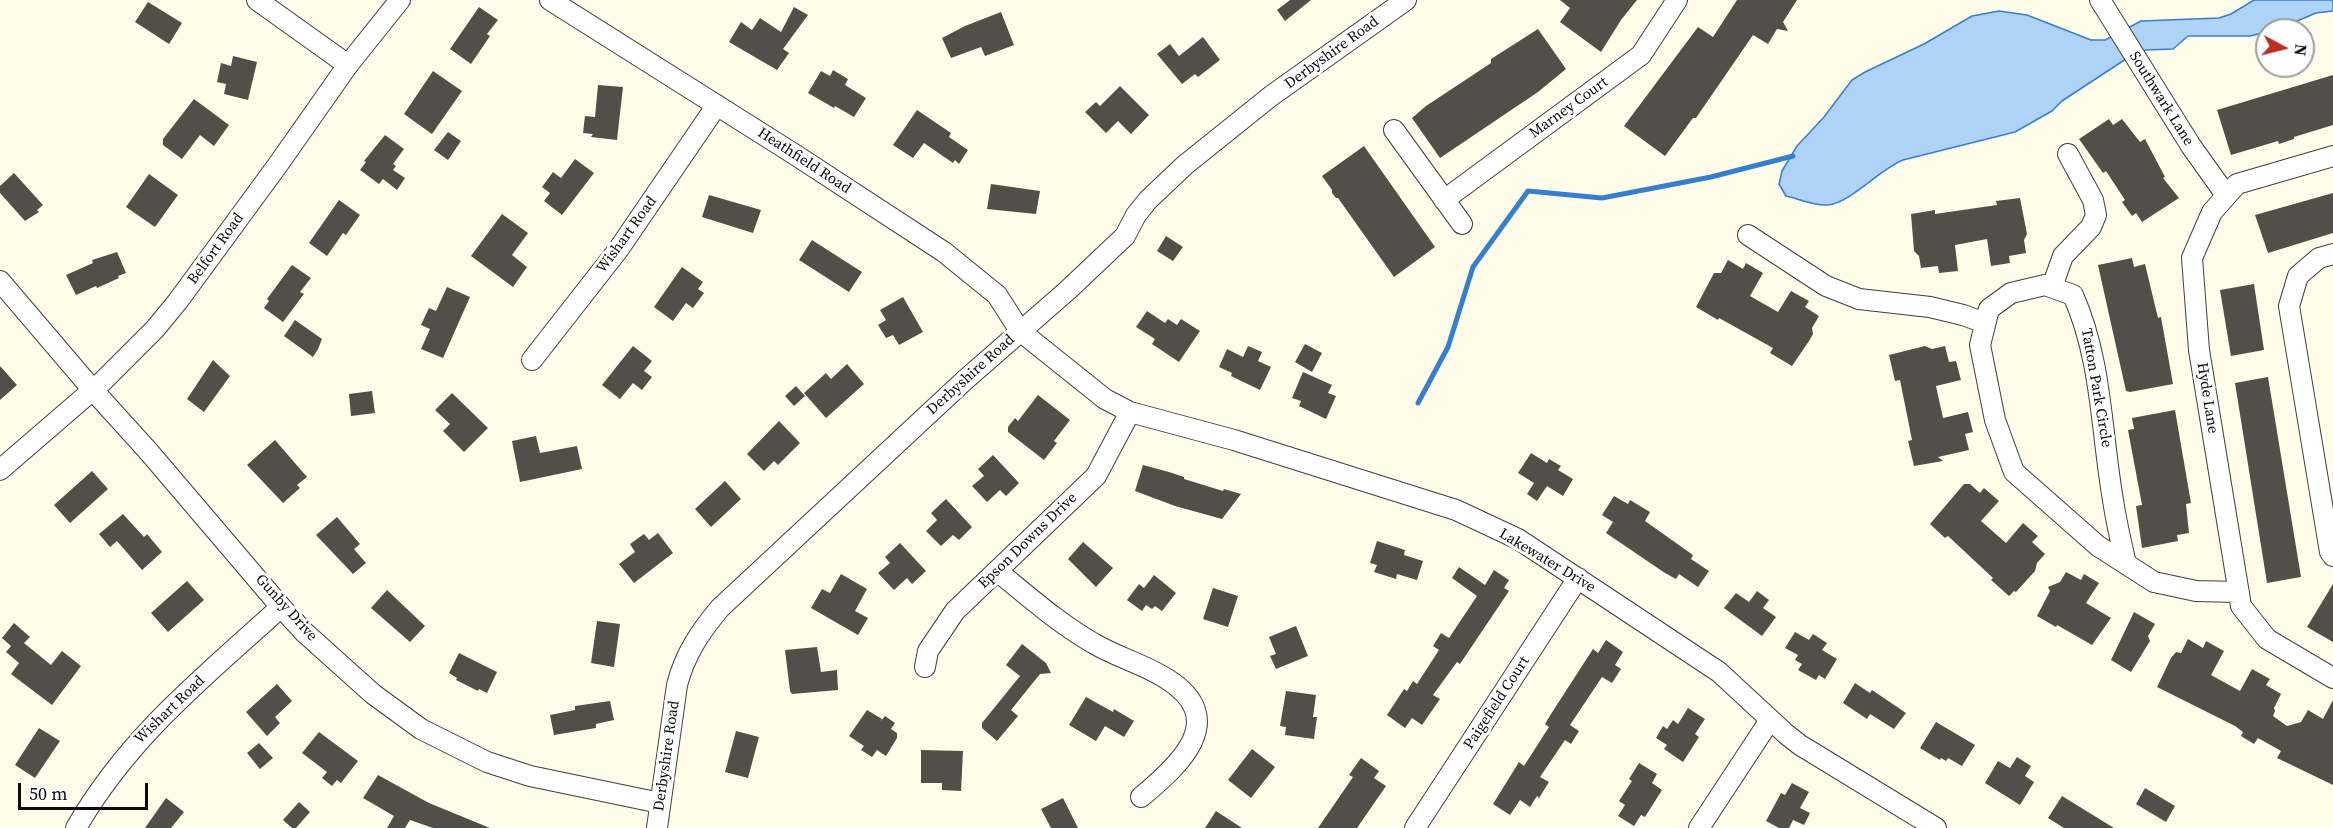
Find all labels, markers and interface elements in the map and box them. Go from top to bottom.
street label: Derbyshire Road [1282,13,1382,93]
north arrow [2255,18,2315,78]
text: N [2289,43,2313,57]
street label: Southwark Lane [2125,48,2197,150]
street label: Marney Court [1526,73,1612,143]
street label: Heathfield Road [754,124,854,198]
street label: Wishart Road [593,193,661,277]
street label: Belfort Road [184,210,248,288]
street label: Tatton Park Circle [2077,327,2115,449]
street label: Derbyshire Road [923,331,1019,419]
street label: Hyde Lane [2193,361,2221,435]
street label: Epson Downs Drive [975,489,1081,593]
street label: Lakewater Drive [1495,525,1599,597]
street label: Gunby Drive [251,571,321,645]
street label: Paigefield Court [1460,653,1534,753]
street label: Wishart Road [131,672,209,748]
street label: Derbyshire Road [650,699,684,813]
scale bar [21,771,152,809]
text: 50 m [29,781,67,806]

